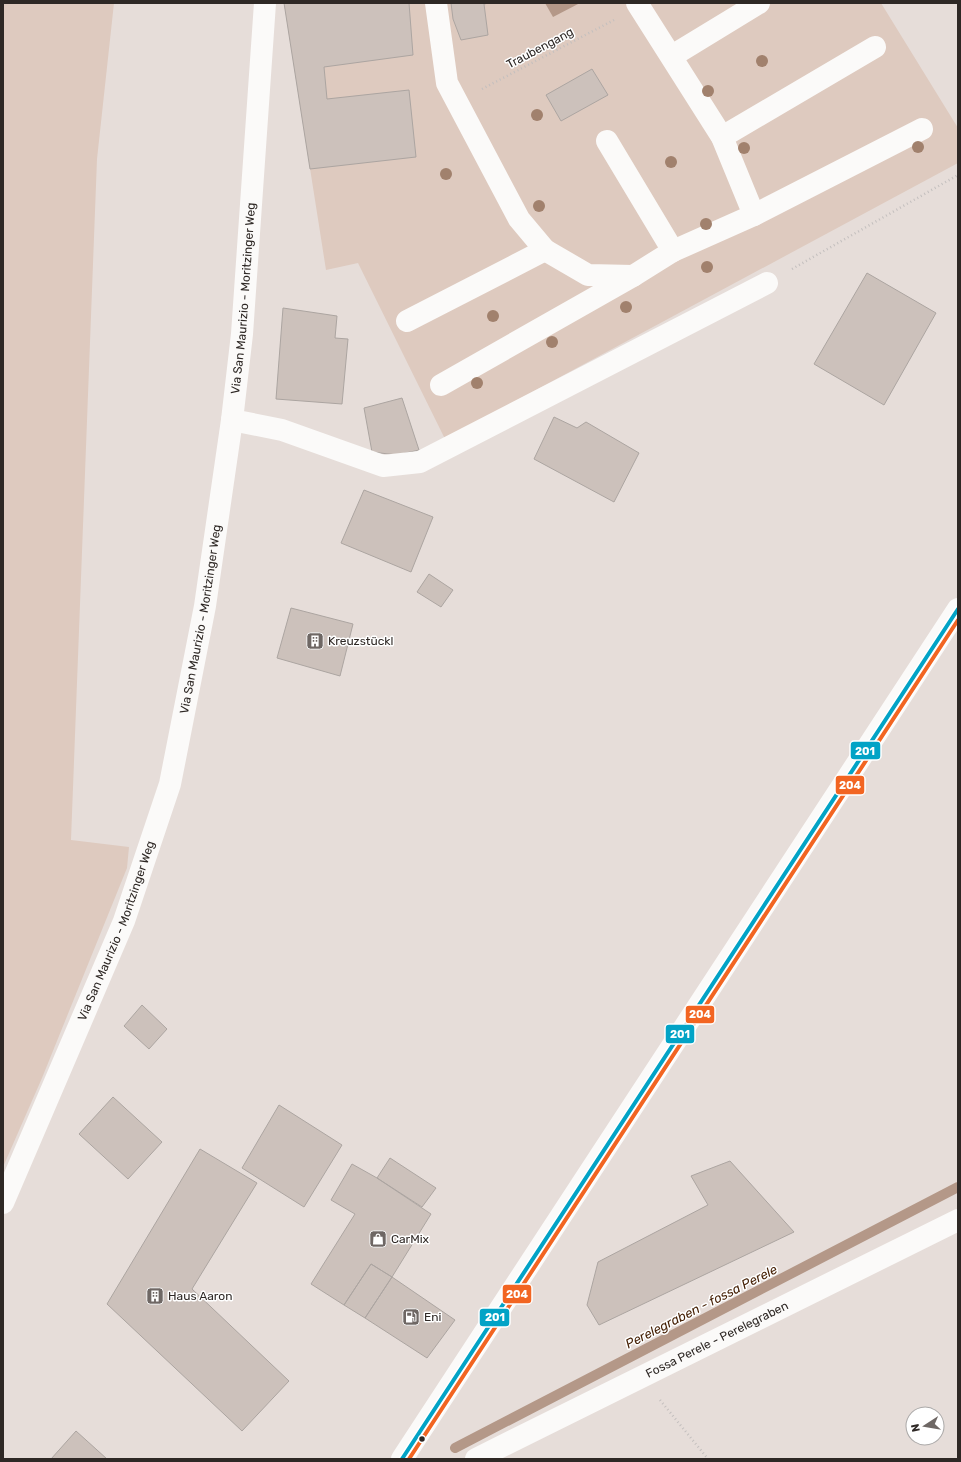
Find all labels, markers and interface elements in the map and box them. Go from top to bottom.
street label: Traubengang [504,25,576,71]
street label: Via San Maurizio - Moritzinger Weg [228,202,258,395]
street label: Via San Maurizio - Moritzinger Weg [177,524,224,715]
building icon: Kreuzstückl [305,631,325,651]
place label: Kreuzstückl [328,634,394,648]
line badge: 201 [850,741,881,760]
text: 201 [855,745,875,758]
line badge: 204 [835,775,865,795]
text: 204 [839,779,862,792]
street label: Via San Maurizio - Moritzinger Weg [75,839,157,1023]
line badge: 204 [685,1005,715,1024]
text: 204 [689,1008,712,1021]
line badge: 201 [665,1024,695,1044]
text: 201 [670,1028,690,1041]
shop icon: CarMix [368,1229,388,1249]
place label: CarMix [391,1232,430,1246]
water label: Perelegraben - fossa Perele [623,1262,780,1352]
line badge: 204 [502,1284,532,1304]
building icon: Haus Aaron [145,1286,165,1306]
text: 204 [506,1288,529,1301]
place label: Haus Aaron [168,1289,232,1303]
street label: Fossa Perele - Perelegraben [643,1298,791,1381]
fuel station icon: Eni [401,1307,421,1327]
line badge: 201 [479,1308,510,1327]
place label: Eni [424,1310,442,1324]
text: 201 [485,1311,505,1324]
north arrow [905,1406,945,1446]
text: N [909,1423,923,1433]
unlabelled marker [417,1434,427,1444]

